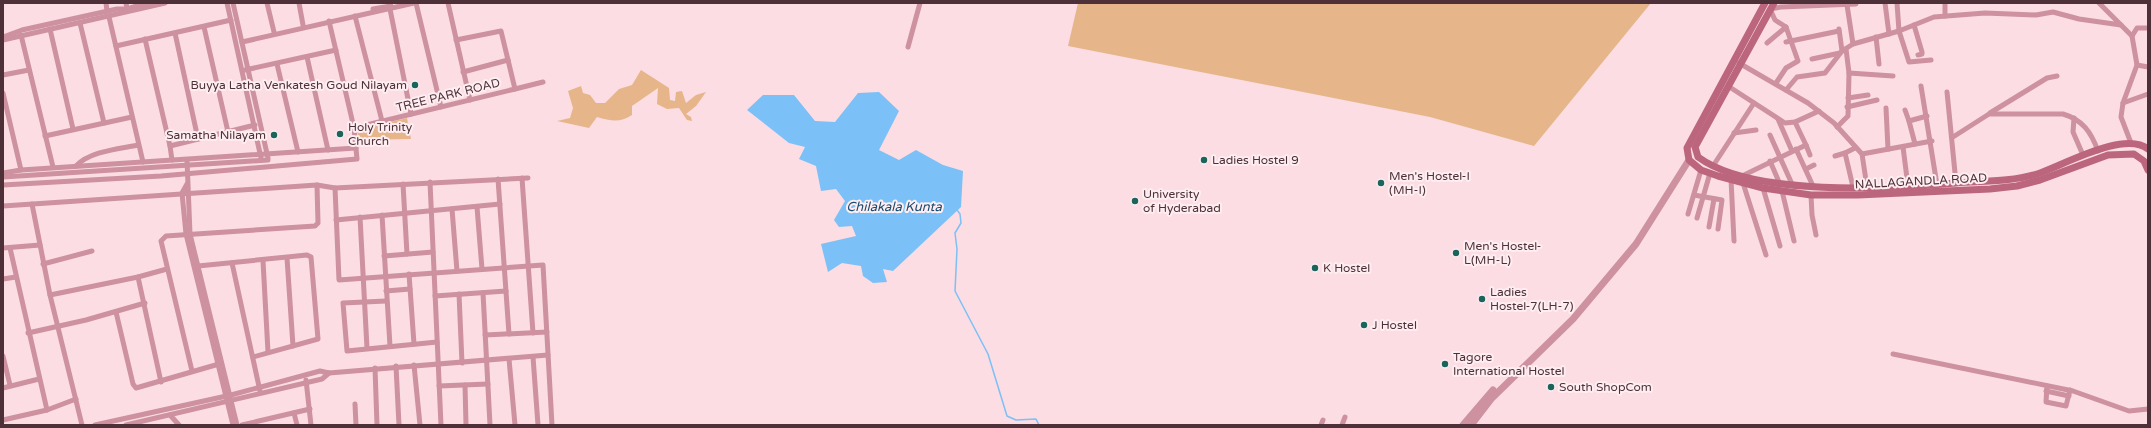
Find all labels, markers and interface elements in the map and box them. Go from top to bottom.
street label: TREE PARK ROAD [395,75,501,115]
place label: Buyya Latha Venkatesh Goud Nilayam [191,78,407,92]
marker: Buyya Latha Venkatesh Goud Nilayam [410,80,420,90]
place label: Holy Trinity Church [348,120,413,148]
place label: Samatha Nilayam [166,128,266,142]
marker: Holy Trinity Church [335,129,345,139]
marker: Samatha Nilayam [269,130,279,140]
place label: Ladies Hostel 9 [1212,153,1299,167]
marker: Ladies Hostel 9 [1199,155,1209,165]
place label: Men's Hostel-I (MH-I) [1389,169,1470,197]
street label: NALLAGANDLA ROAD [1854,171,1988,191]
marker: Men's Hostel-I (MH-I) [1376,178,1386,188]
place label: University of Hyderabad [1143,187,1221,215]
marker: University of Hyderabad [1130,196,1140,206]
water label: Chilakala Kunta [846,199,942,215]
place label: Men's Hostel- L(MH-L) [1464,239,1542,267]
marker: Men's Hostel- L(MH-L) [1451,248,1461,258]
place label: K Hostel [1323,261,1370,275]
marker: K Hostel [1310,263,1320,273]
place label: Ladies Hostel-7(LH-7) [1490,285,1574,313]
marker: Ladies Hostel-7(LH-7) [1477,294,1487,304]
place label: J Hostel [1372,318,1417,332]
marker: J Hostel [1359,320,1369,330]
place label: Tagore International Hostel [1453,350,1564,378]
marker: Tagore International Hostel [1440,359,1450,369]
place label: South ShopCom [1559,380,1652,394]
marker: South ShopCom [1546,382,1556,392]

